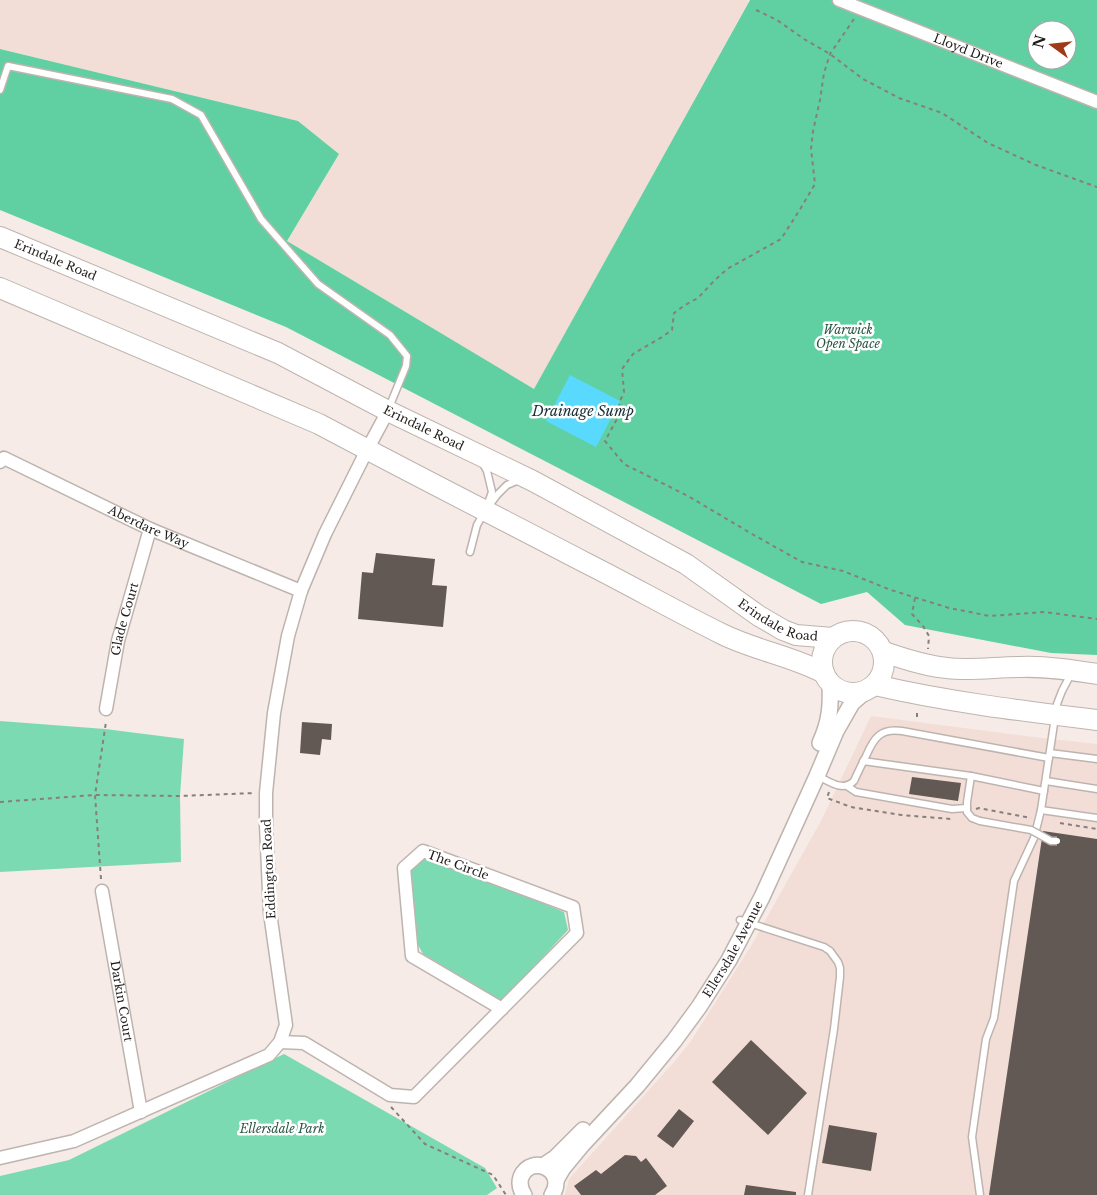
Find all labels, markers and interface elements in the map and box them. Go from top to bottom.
north arrow [1027,20,1077,70]
street label: Lloyd Drive [931,30,1006,71]
text: N [1029,33,1050,50]
street label: Erindale Road [12,236,99,283]
park label: Warwick Open Space [816,322,880,351]
street label: Erindale Road [381,402,467,454]
water label: Drainage Sump [531,402,634,420]
street label: Aberdare Way [105,501,192,551]
street label: Glade Court [108,580,142,657]
street label: Erindale Road [735,595,818,644]
street label: Eddington Road [258,818,279,920]
street label: The Circle [425,846,491,883]
street label: Ellersdale Avenue [699,898,766,1000]
street label: Darkin Court [107,960,137,1043]
park label: Ellersdale Park [239,1121,324,1136]

